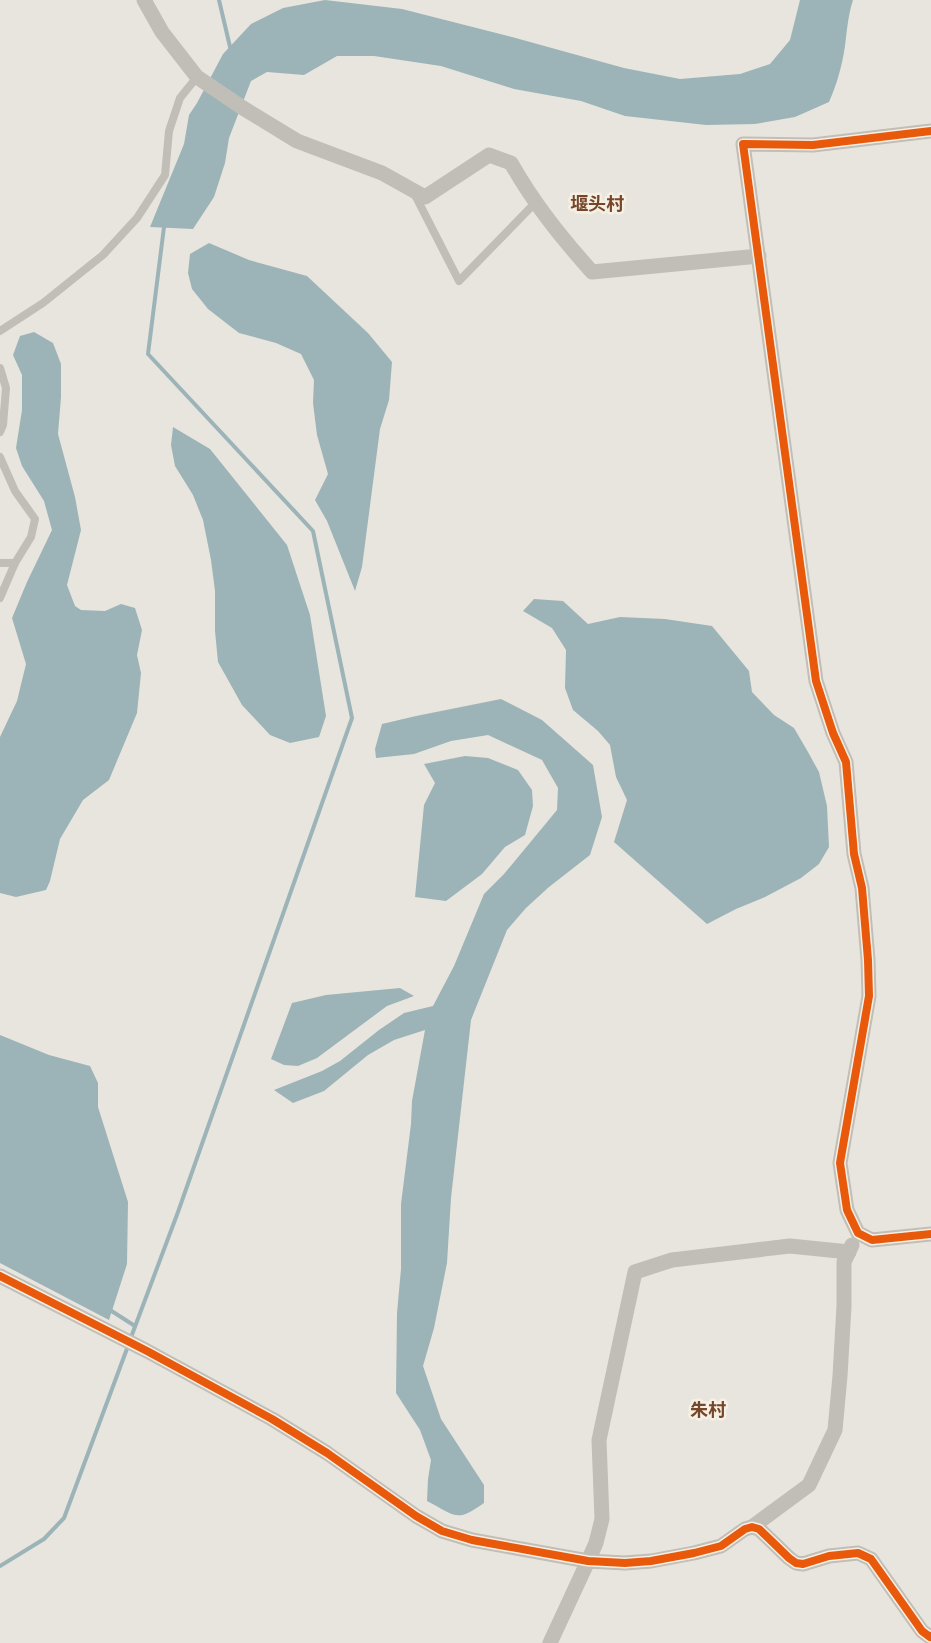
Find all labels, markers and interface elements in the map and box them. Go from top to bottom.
district label: 堰头村 [570,193,624,214]
district label: 朱村 [690,1399,726,1420]

